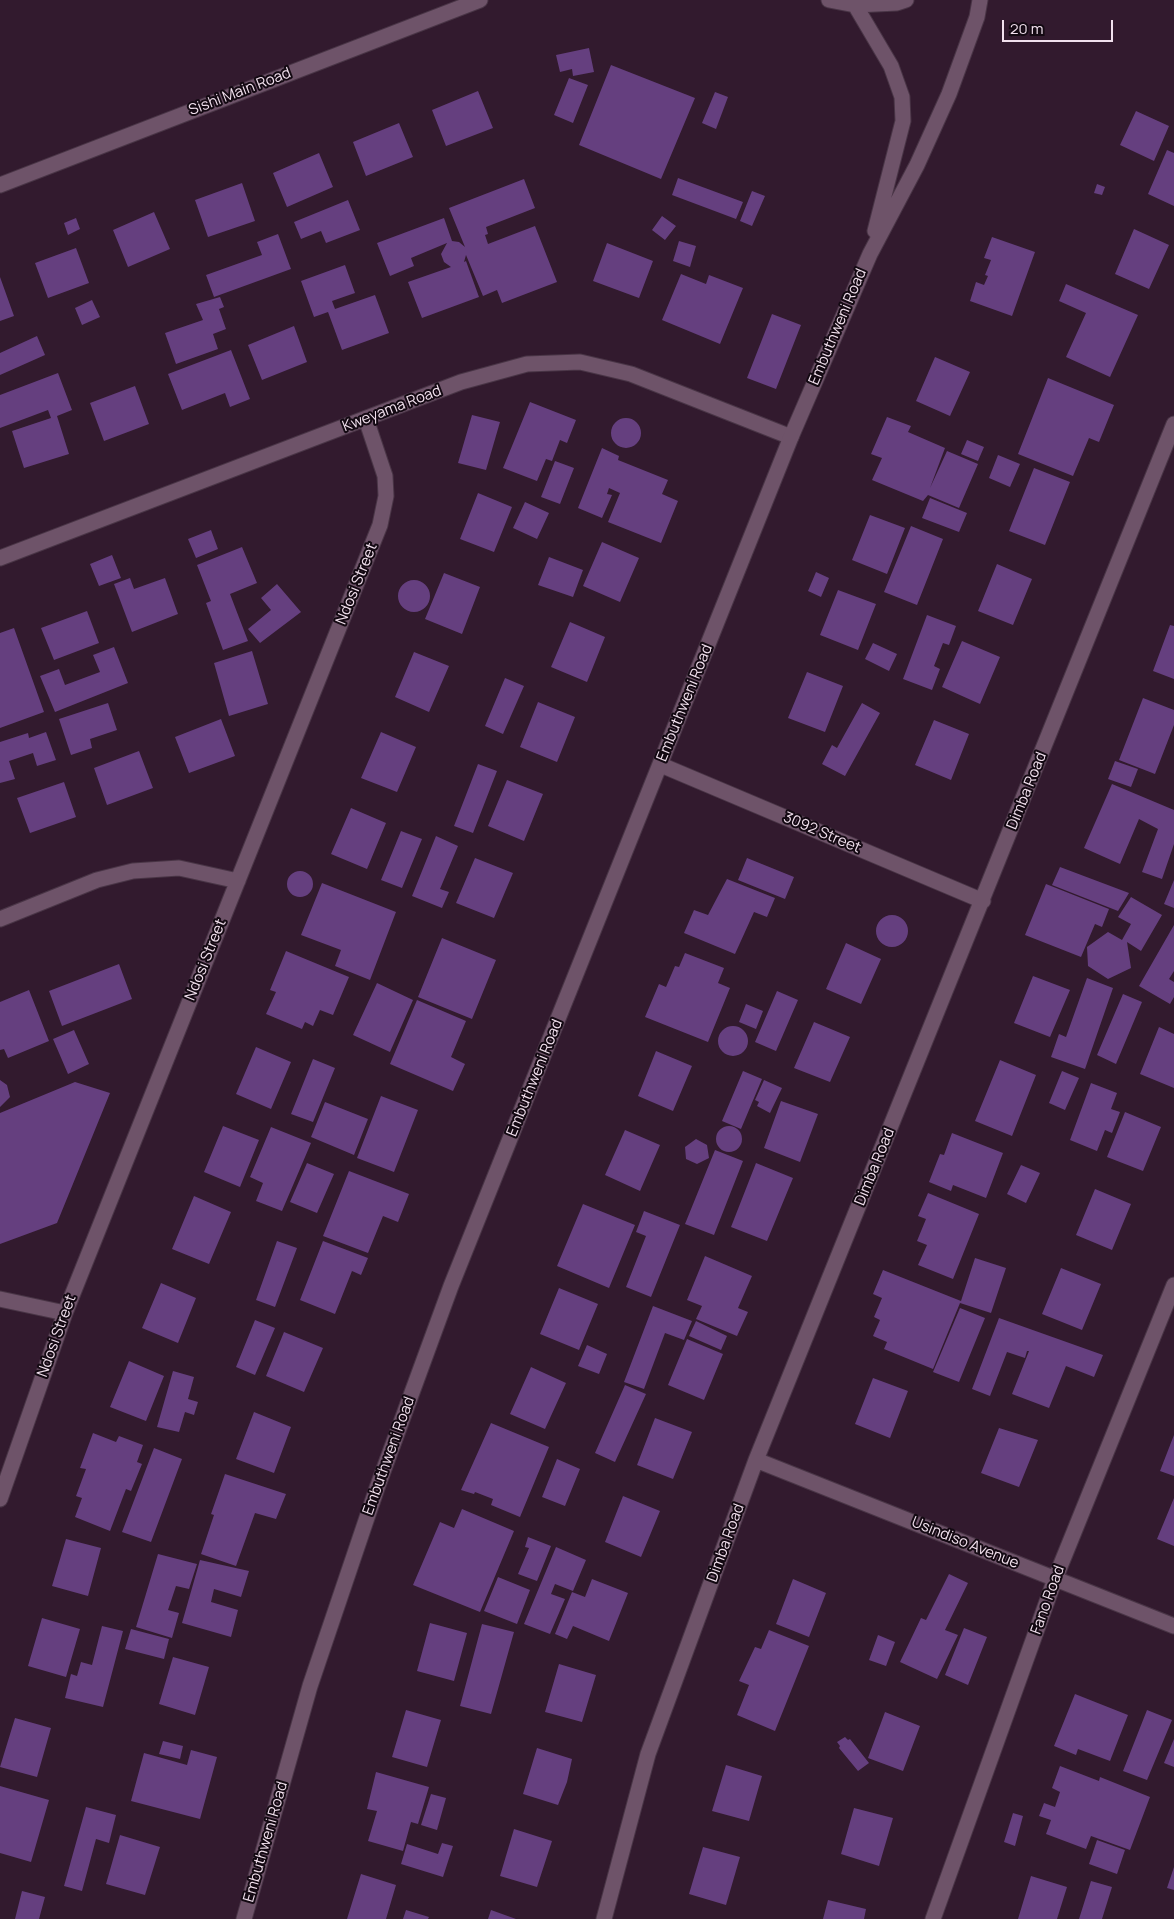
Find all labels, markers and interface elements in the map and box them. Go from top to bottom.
scale bar [1004,10,1115,42]
text: 20 m [1010,18,1043,39]
street label: Sishi Main Road [186,64,294,120]
street label: Embuthweni Road [805,266,871,388]
street label: Kweyama Road [340,382,444,436]
street label: Ndosi Street [332,541,382,627]
street label: Embuthweni Road [653,642,717,764]
street label: Dimba Road [1003,750,1051,832]
street label: 3092 Street [781,809,863,857]
street label: Ndosi Street [181,917,231,1003]
street label: Embuthweni Road [503,1017,567,1139]
street label: Dimba Road [851,1126,899,1208]
street label: Ndosi Street [34,1292,80,1380]
street label: Embuthweni Road [359,1394,419,1518]
street label: Dimba Road [704,1501,748,1585]
street label: Usindiso Avenue [909,1513,1021,1573]
street label: Fano Road [1027,1563,1069,1637]
street label: Embuthweni Road [240,1780,292,1904]

